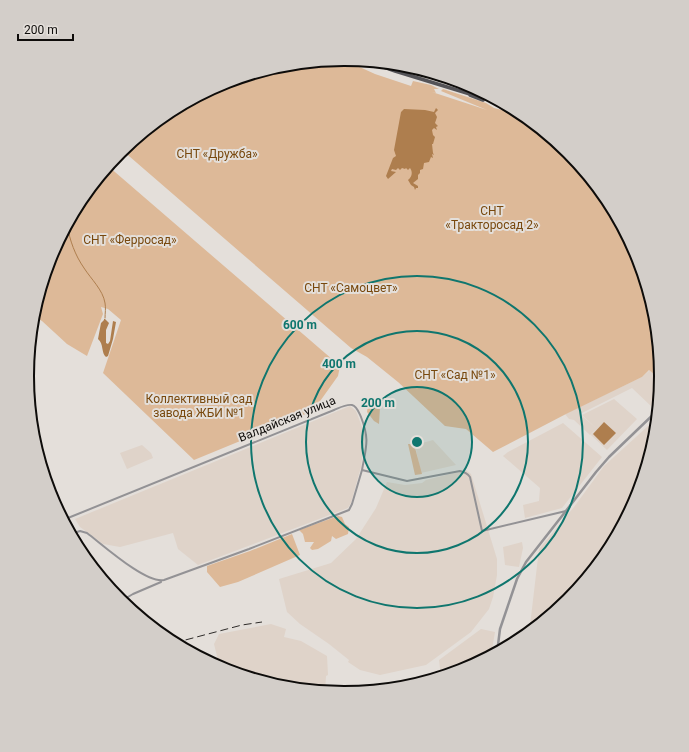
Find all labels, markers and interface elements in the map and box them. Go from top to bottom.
scale bar [18,16,73,42]
text: 200 m [24,23,58,37]
park label: СНТ «Дружба» [176,147,258,161]
park label: СНТ «Тракторосад 2» [445,204,539,232]
park label: СНТ «Ферросад» [83,233,177,247]
park label: СНТ «Самоцвет» [304,281,398,295]
text: 600 m [283,318,317,332]
text: 400 m [322,357,356,371]
park label: СНТ «Сад №1» [415,368,496,382]
park label: Коллективный сад завода ЖБИ №1 [146,392,252,420]
street label: Валдайская улица [236,393,338,445]
text: 200 m [361,396,395,410]
centre of rings [410,435,424,449]

